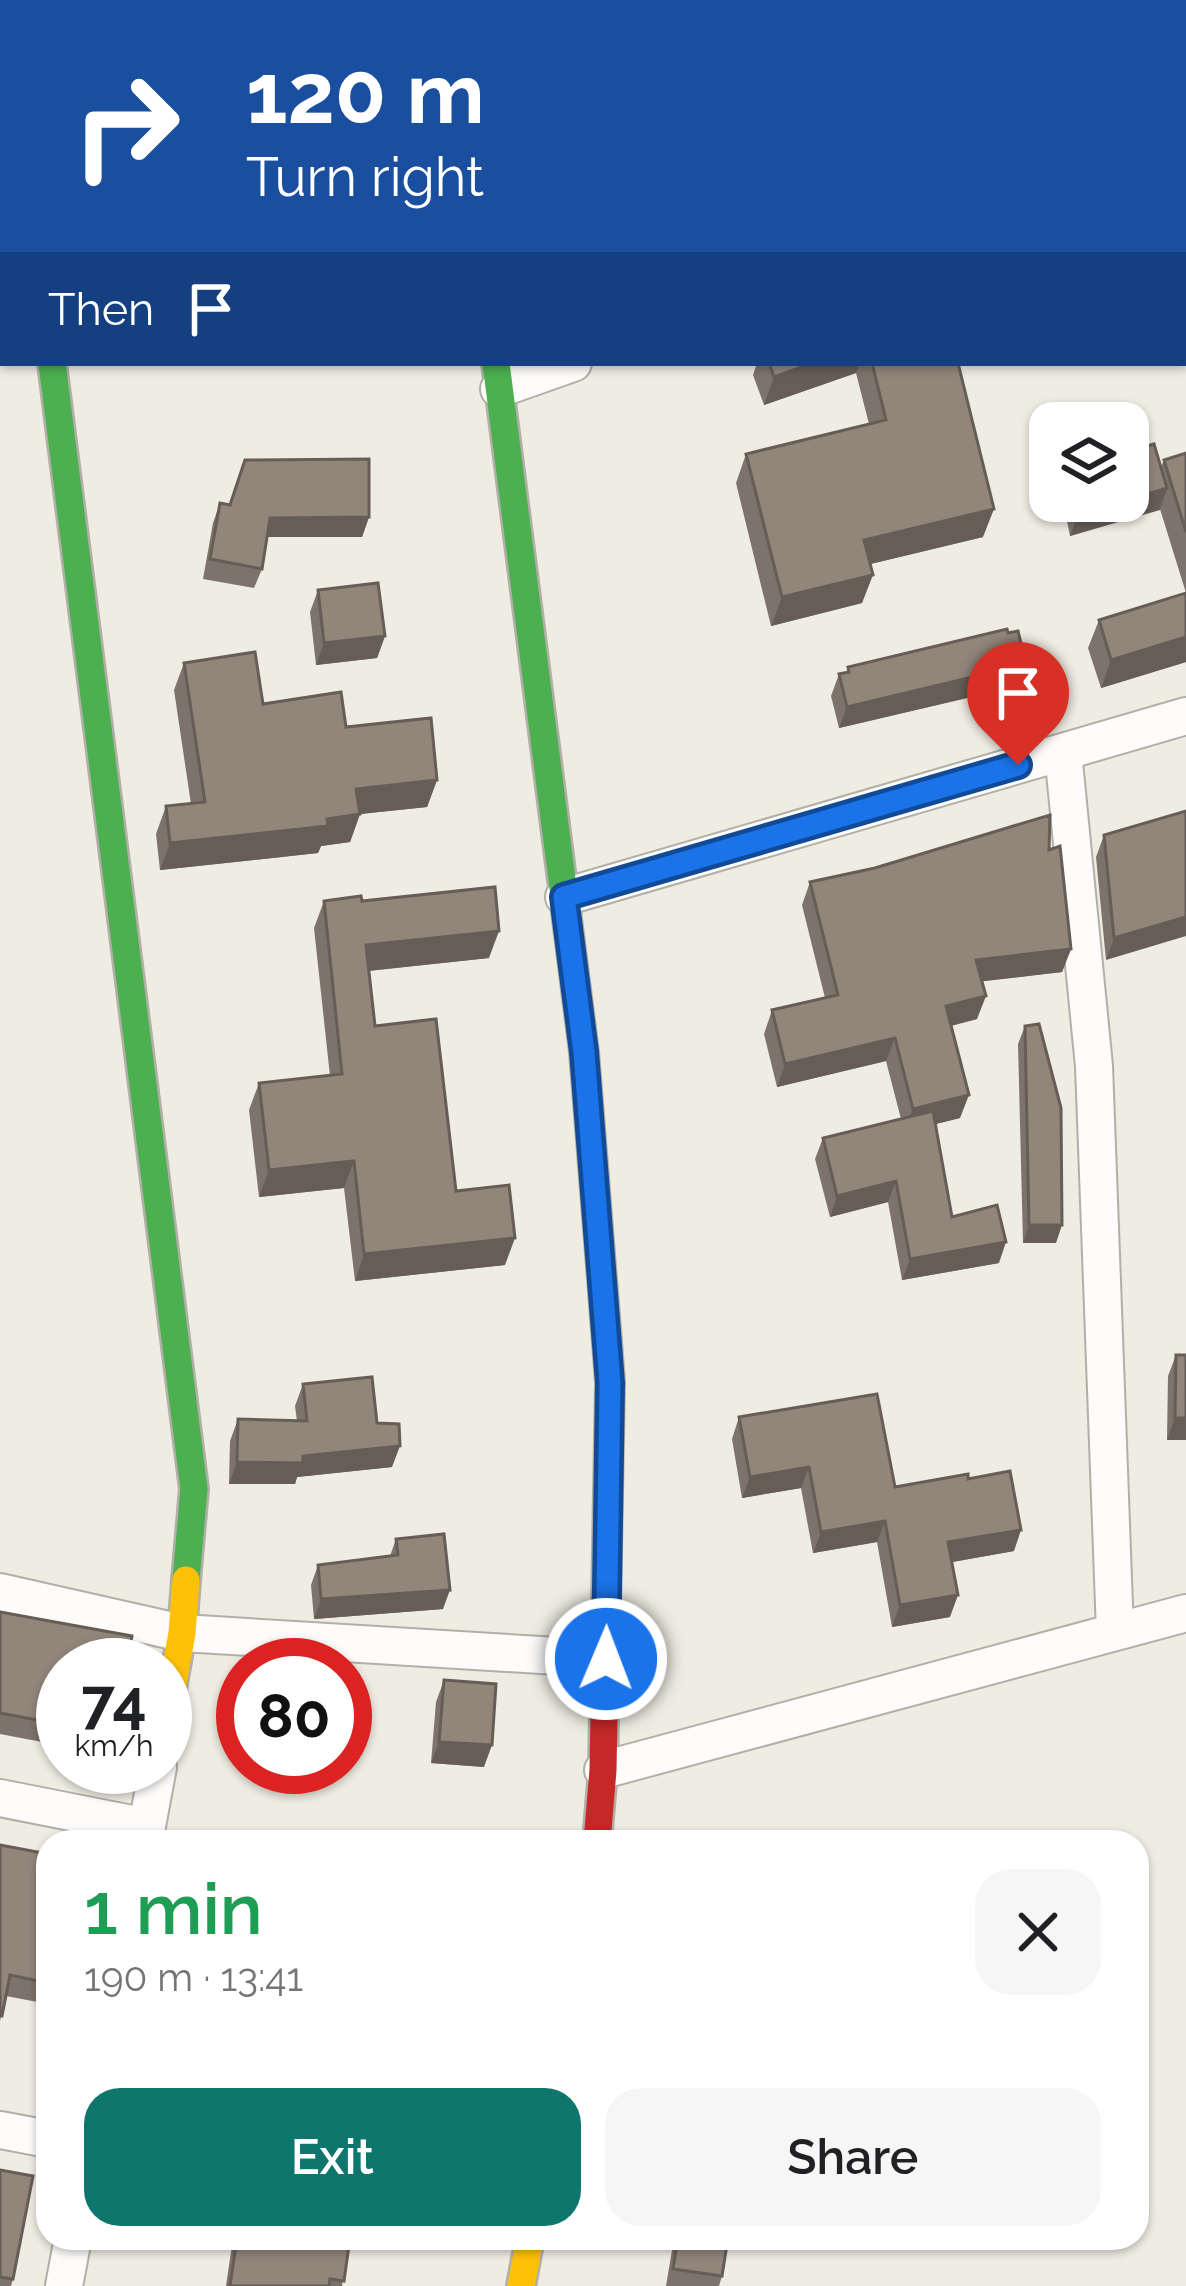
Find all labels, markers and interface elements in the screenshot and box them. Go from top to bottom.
text: 120 m [246,44,485,143]
icon: right [48,48,204,204]
text: Turn right [246,145,484,209]
icon: arrive [178,276,244,342]
text: Then [48,283,154,336]
map controls [1029,402,1149,522]
button: layers [1029,402,1149,522]
pin [967,642,1069,765]
icon: arrive [985,660,1051,726]
position arrow [543,1596,669,1722]
speed limit sign: 80 [216,1638,372,1794]
text: 74 [81,1666,147,1736]
text: km/h [74,1728,154,1763]
text: 1 min [84,1866,263,1951]
button: close [975,1869,1101,1995]
text: 190 m · 13:41 [84,1954,303,2000]
button: Exit [84,2088,581,2226]
button: Share [605,2088,1101,2226]

